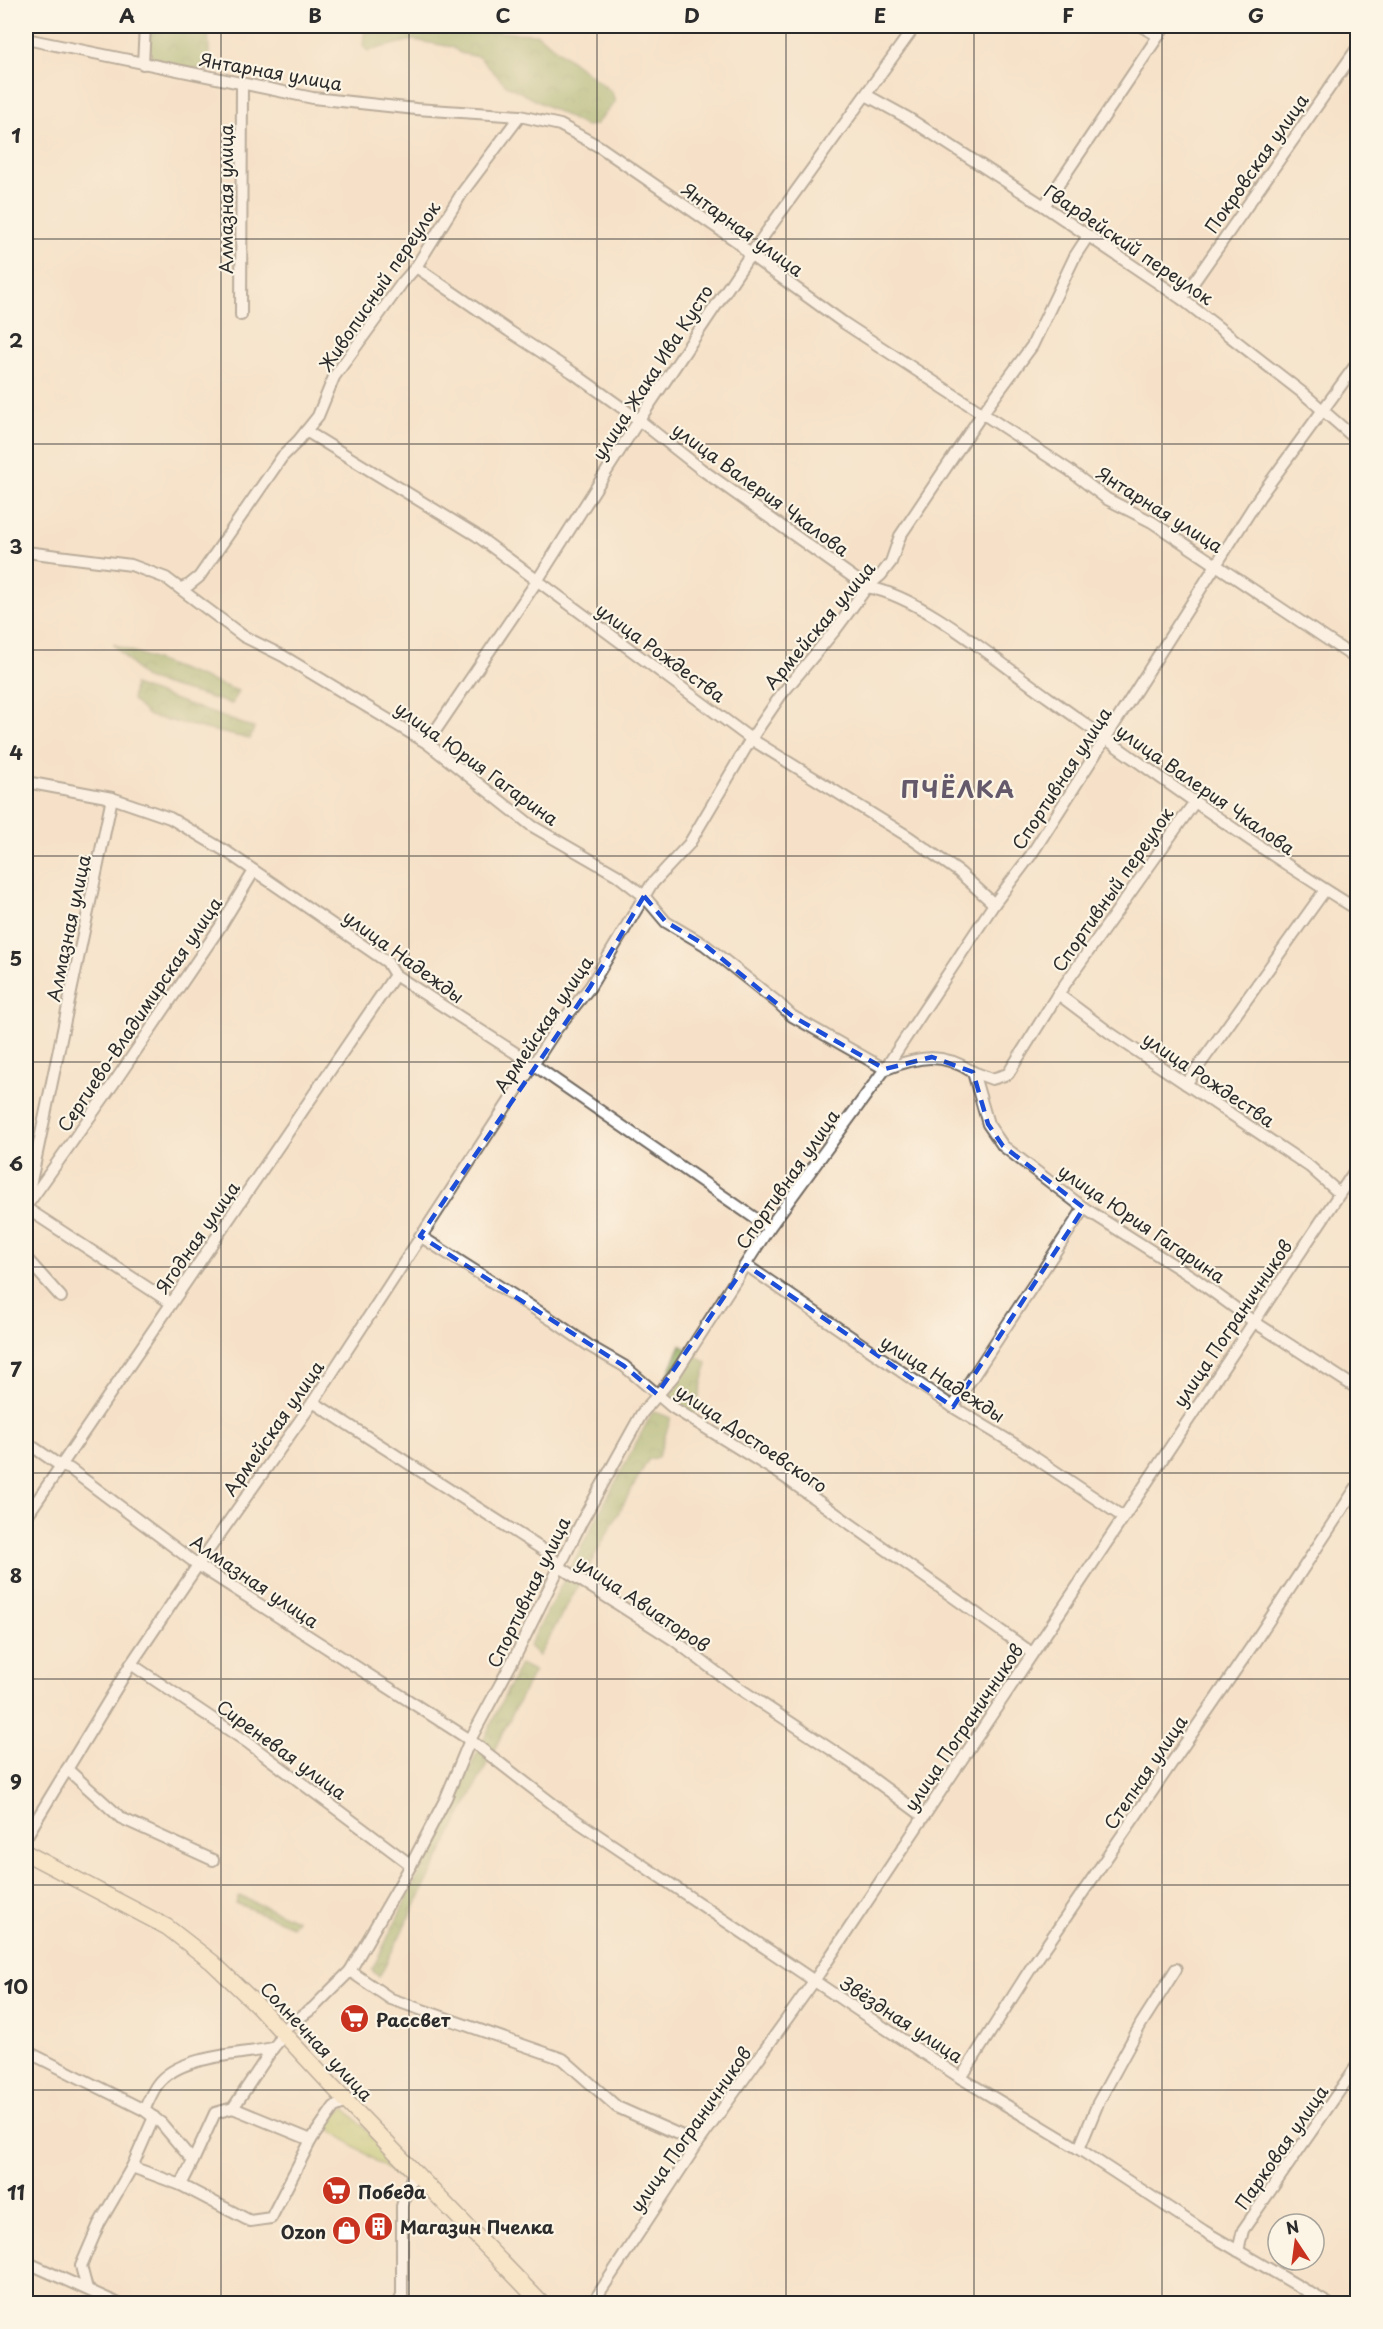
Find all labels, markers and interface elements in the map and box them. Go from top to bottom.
text: A [119,0,135,30]
text: B [308,0,322,30]
text: C [495,0,511,30]
text: D [684,0,700,30]
text: E [874,0,886,30]
text: F [1062,0,1074,30]
text: G [1248,0,1264,30]
street label: Янтарная улица [197,45,345,97]
street label: Покровская улица [1198,87,1315,238]
text: 1 [11,120,21,150]
street label: Алмазная улица [212,123,239,274]
street label: Янтарная улица [676,176,810,283]
street label: Гвардейский переулок [1039,177,1219,311]
street label: Живописный переулок [312,195,446,377]
street label: улица Жака Ива Кусто [585,279,719,465]
text: 2 [9,325,23,355]
street label: улица Валерия Чкалова [667,416,856,563]
street label: Янтарная улица [1091,459,1229,559]
text: 3 [9,531,23,561]
street label: Армейская улица [757,555,881,695]
street label: улица Рождества [591,596,732,709]
street label: улица Юрия Гагарина [390,694,565,832]
street label: Спортивная улица [1005,701,1118,855]
street label: улица Валерия Чкалова [1111,717,1302,862]
text: 4 [9,737,23,767]
district label: ПЧЁЛКА [900,770,1016,806]
street label: Спортивный переулок [1045,801,1179,977]
street label: Алмазная улица [39,851,97,1004]
street label: Сергиево-Владимирская улица [50,891,228,1137]
street label: улица Надежды [338,903,470,1009]
text: 5 [10,943,22,973]
street label: Армейская улица [487,950,599,1098]
street label: улица Рождества [1138,1025,1281,1134]
street label: Спортивная улица [729,1103,846,1254]
text: 6 [9,1148,23,1178]
street label: улица Юрия Гагарина [1053,1157,1232,1289]
street label: Ягодная улица [148,1175,246,1299]
street label: улица Пограничников [1166,1234,1298,1412]
street label: улица Надежды [875,1328,1011,1428]
text: 7 [10,1354,22,1384]
street label: Армейская улица [216,1354,330,1501]
street label: улица Достоевского [671,1377,833,1499]
street label: Спортивная улица [480,1511,577,1672]
street label: Алмазная улица [185,1528,325,1634]
street label: улица Авиаторов [571,1548,715,1658]
text: 8 [10,1560,22,1590]
street label: улица Пограничников [897,1638,1029,1816]
street label: Сиреневая улица [211,1693,353,1806]
street label: Степная улица [1097,1709,1194,1835]
text: 9 [10,1766,22,1796]
street label: Звёздная улица [835,1969,969,2069]
text: 10 [4,1971,28,2001]
street label: Солнечная улица [254,1975,380,2107]
supermarket icon: Рассвет [339,2003,371,2035]
place label: Рассвет [376,2006,451,2033]
street label: улица Пограничников [623,2041,757,2217]
street label: Парковая улица [1228,2079,1334,2215]
supermarket icon: Победа [321,2175,353,2207]
text: 11 [7,2177,25,2207]
place label: Победа [358,2178,426,2205]
building icon: Магазин Пчелка [363,2210,395,2242]
north arrow [1266,2212,1326,2272]
place label: Магазин Пчелка [400,2213,554,2240]
text: N [1284,2213,1301,2240]
shop icon: Ozon [331,2215,363,2247]
place label: Ozon [281,2218,326,2245]

